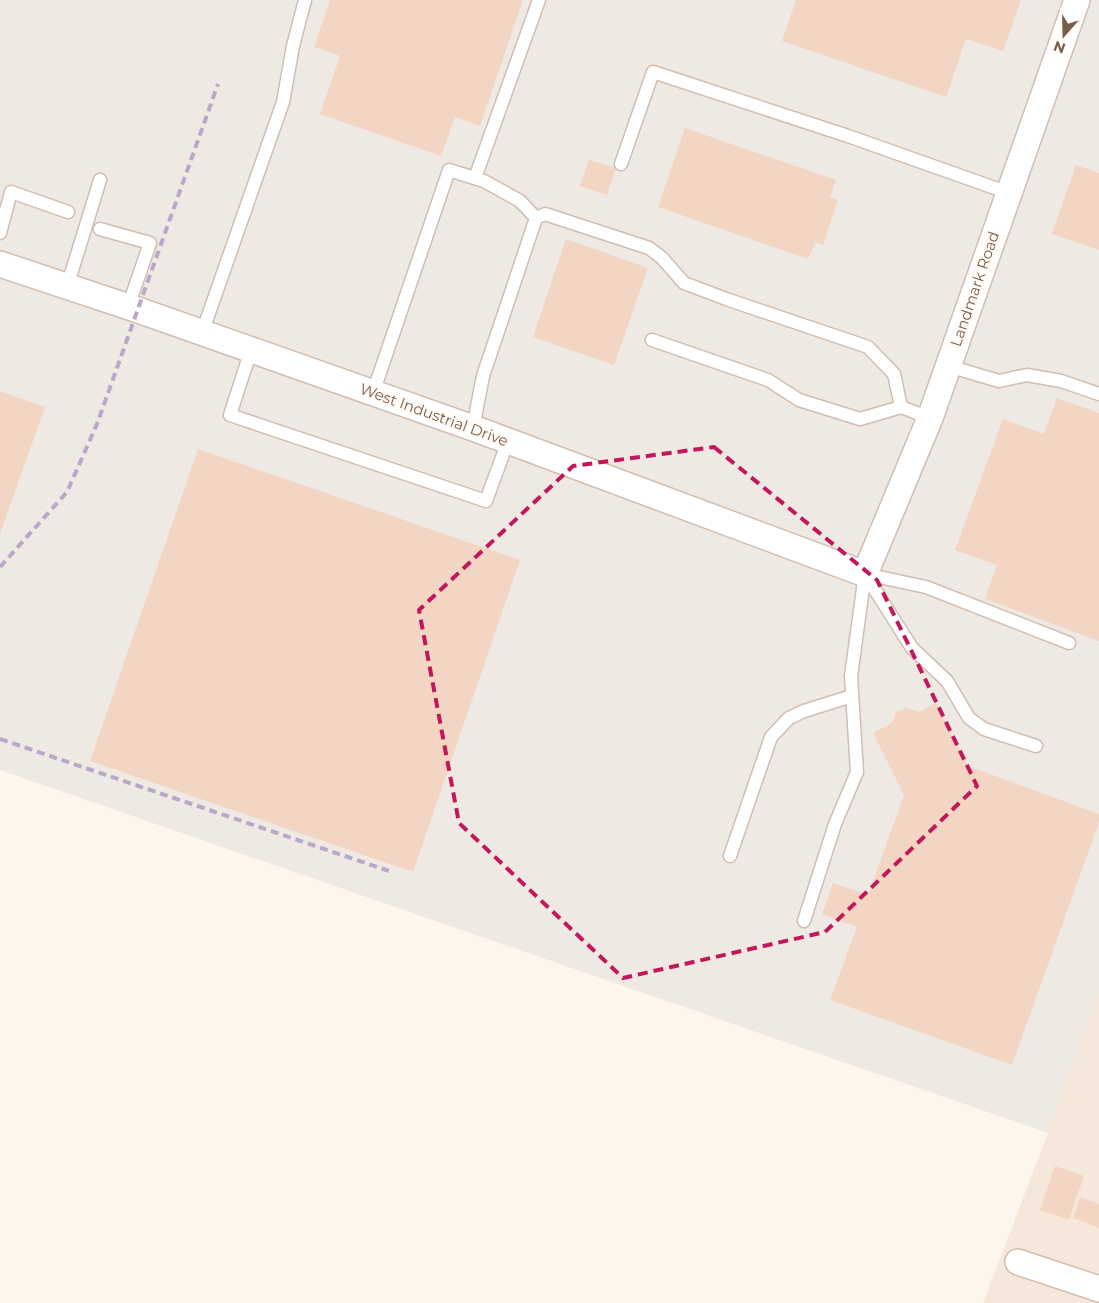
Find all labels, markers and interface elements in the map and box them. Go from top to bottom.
north arrow [1039,10,1089,60]
text: N [1051,37,1068,58]
street label: Landmark Road [946,229,1003,349]
street label: West Industrial Drive [357,379,511,450]

